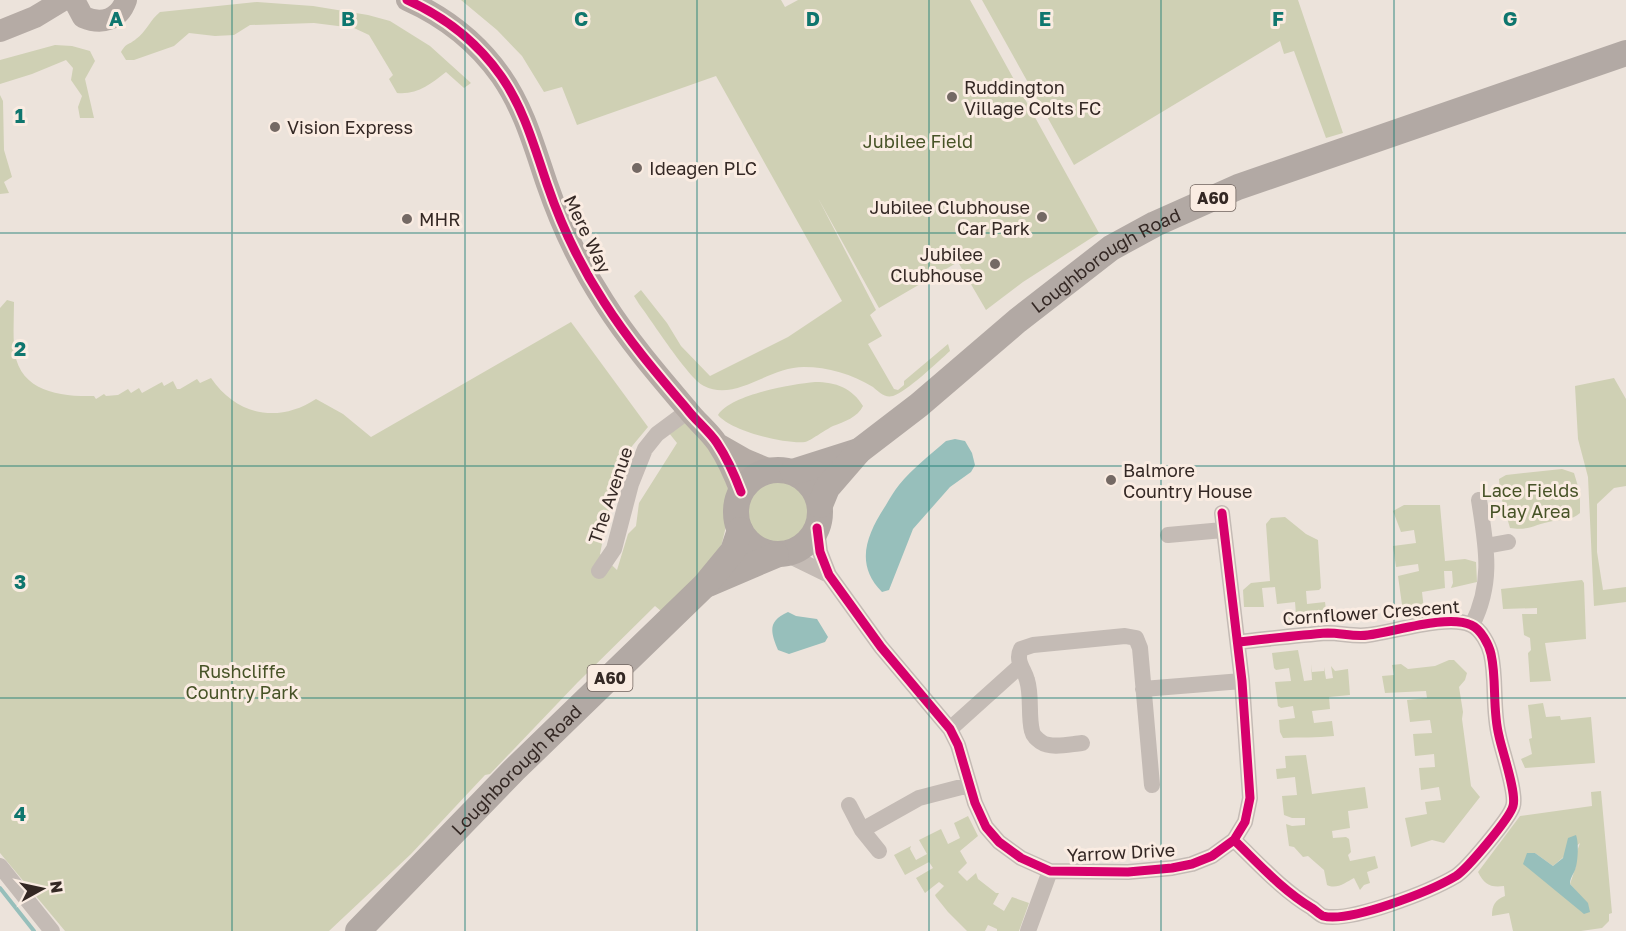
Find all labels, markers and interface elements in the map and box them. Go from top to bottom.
text: A [109,6,123,30]
text: B [341,6,355,30]
text: C [574,6,588,30]
text: D [806,6,820,30]
text: E [1039,6,1051,30]
text: F [1272,6,1284,30]
text: G [1503,6,1517,30]
place label: Ruddington Village Colts FC [964,76,1101,119]
marker: Ruddington Village Colts FC [945,90,959,104]
text: 1 [15,103,25,127]
place label: Vision Express [287,116,413,138]
marker: Vision Express [268,120,282,134]
park label: Jubilee Field [863,130,973,152]
place label: Ideagen PLC [649,157,757,179]
marker: Ideagen PLC [630,161,644,175]
road number: A60 [1190,185,1236,211]
street label: Mere Way [560,191,616,277]
place label: Jubilee Clubhouse Car Park [870,196,1030,239]
street label: Loughborough Road [1026,203,1184,317]
place label: MHR [419,208,460,230]
marker: Jubilee Clubhouse Car Park [1035,210,1049,224]
marker: MHR [400,212,414,226]
place label: Jubilee Clubhouse [890,243,983,286]
marker: Jubilee Clubhouse [988,257,1002,271]
text: 2 [14,336,26,360]
street label: The Avenue [583,444,637,546]
place label: Balmore Country House [1123,459,1253,502]
marker: Balmore Country House [1104,473,1118,487]
park label: Lace Fields Play Area [1481,479,1579,522]
text: 3 [14,569,26,593]
street label: Cornflower Crescent [1282,595,1460,629]
park label: Rushcliffe Country Park [185,660,299,703]
road number: A60 [588,665,632,691]
street label: Loughborough Road [446,700,586,839]
text: 4 [14,801,26,825]
street label: Yarrow Drive [1066,838,1176,866]
north arrow [12,859,72,919]
text: N [46,879,68,894]

